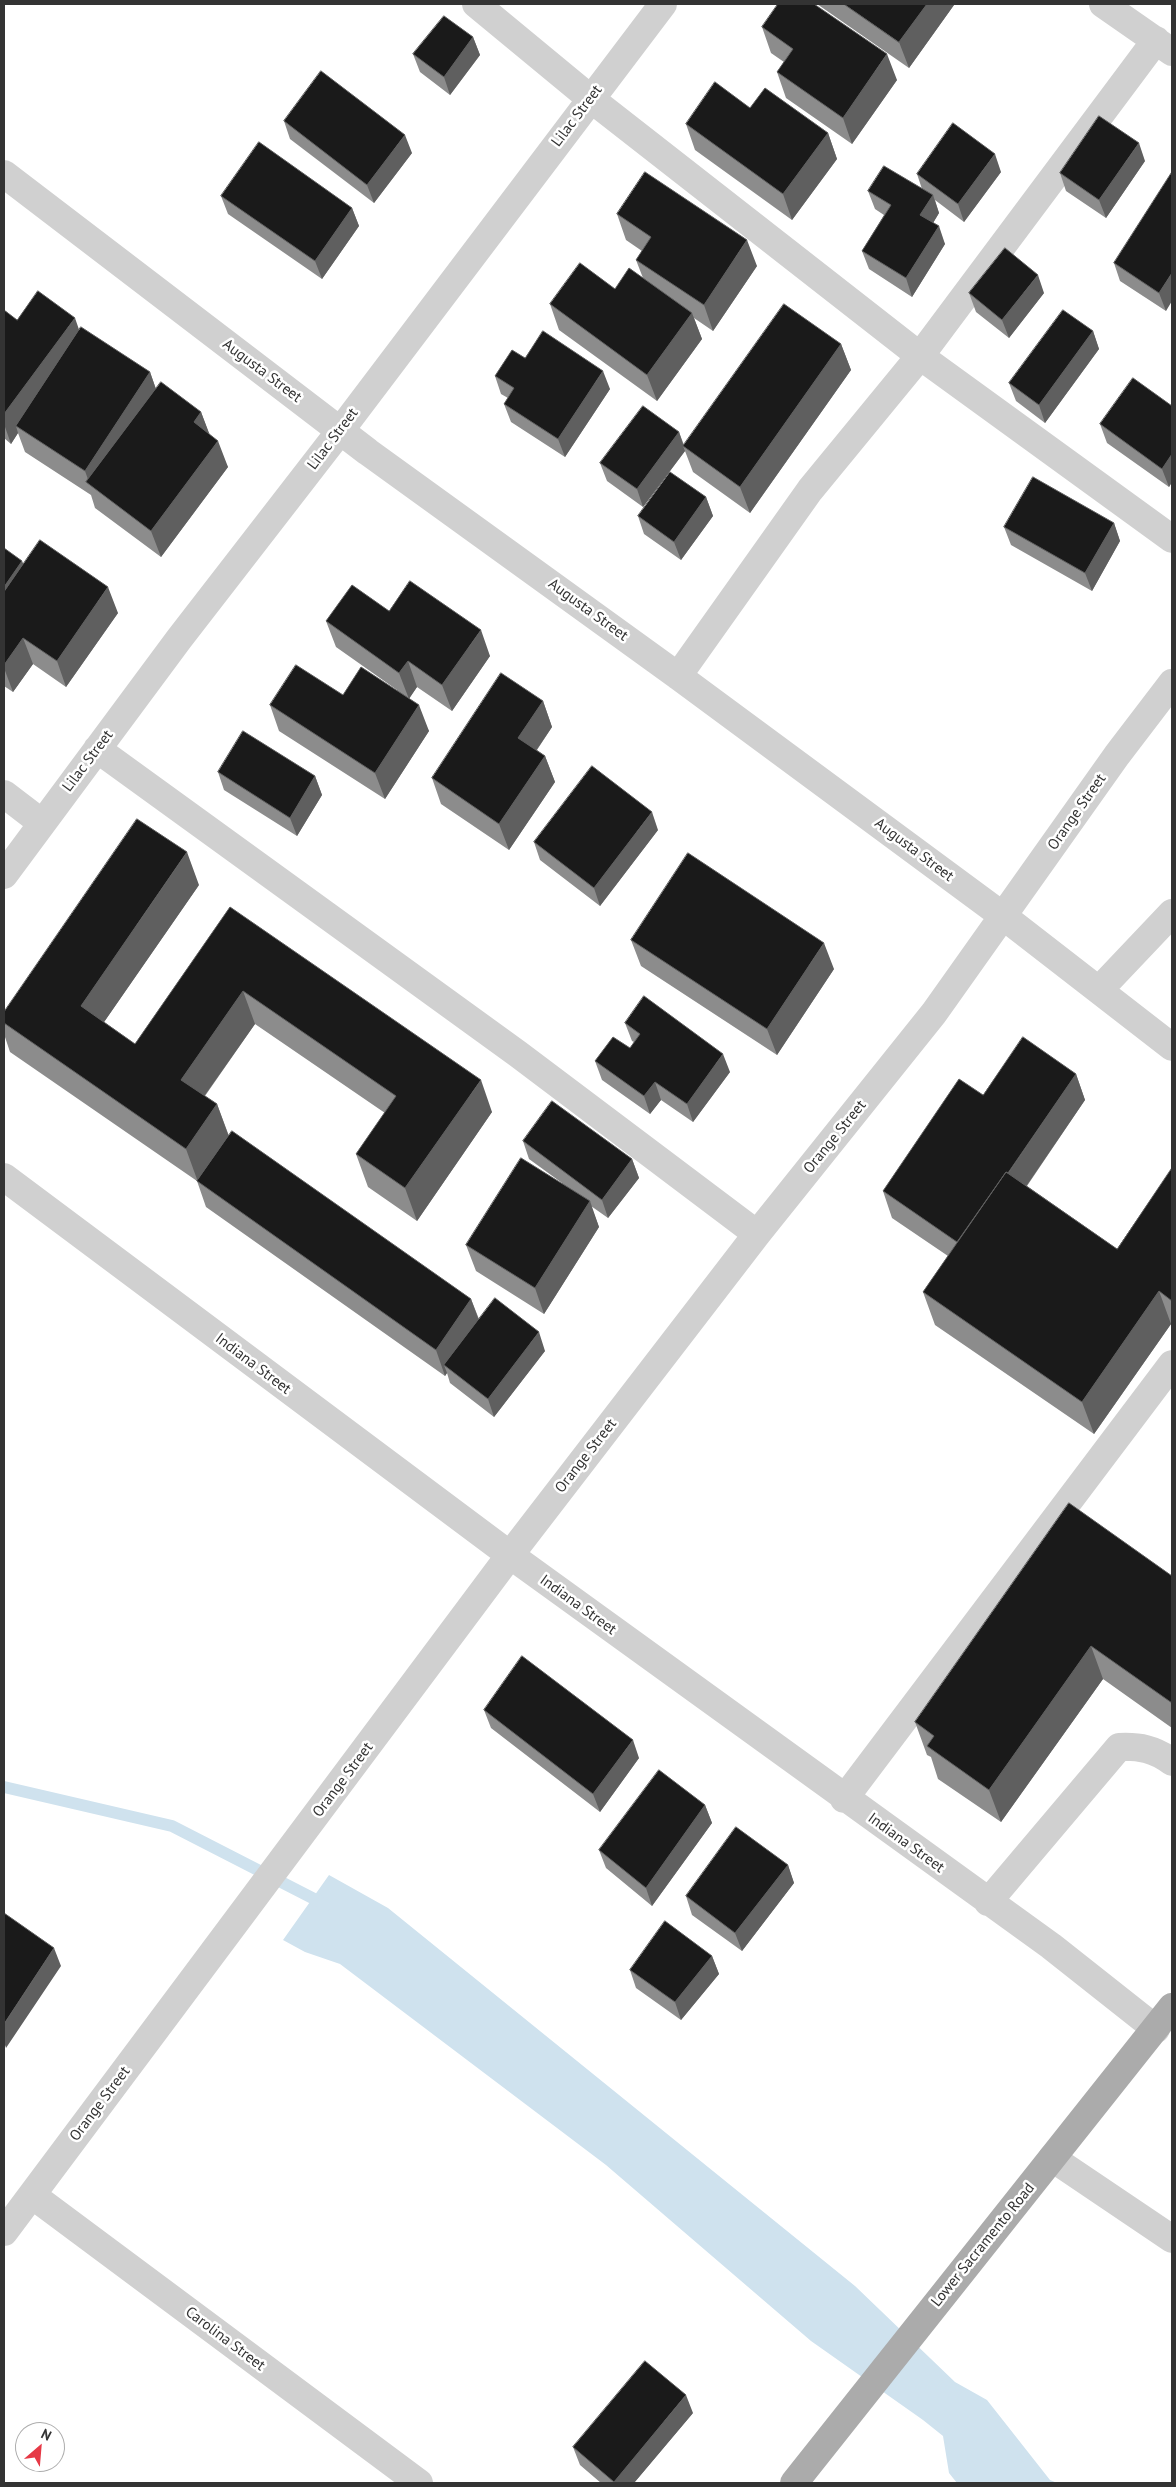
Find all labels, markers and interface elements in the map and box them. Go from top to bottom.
street label: Lilac Street [548,82,606,150]
street label: Augusta Street [219,335,305,407]
street label: Lilac Street [304,405,362,473]
street label: Augusta Street [545,575,631,645]
street label: Lilac Street [59,727,117,795]
street label: Orange Street [1044,770,1110,854]
street label: Augusta Street [871,814,957,886]
street label: Orange Street [800,1097,870,1177]
street label: Indiana Street [212,1330,294,1398]
street label: Orange Street [552,1415,620,1497]
street label: Indiana Street [536,1571,620,1639]
street label: Orange Street [309,1739,377,1821]
street label: Indiana Street [864,1809,948,1877]
street label: Orange Street [66,2063,134,2145]
street label: Lower Sacramento Road [928,2180,1038,2310]
street label: Carolina Street [182,2303,268,2375]
north arrow [15,2422,65,2472]
text: N [38,2424,55,2445]

